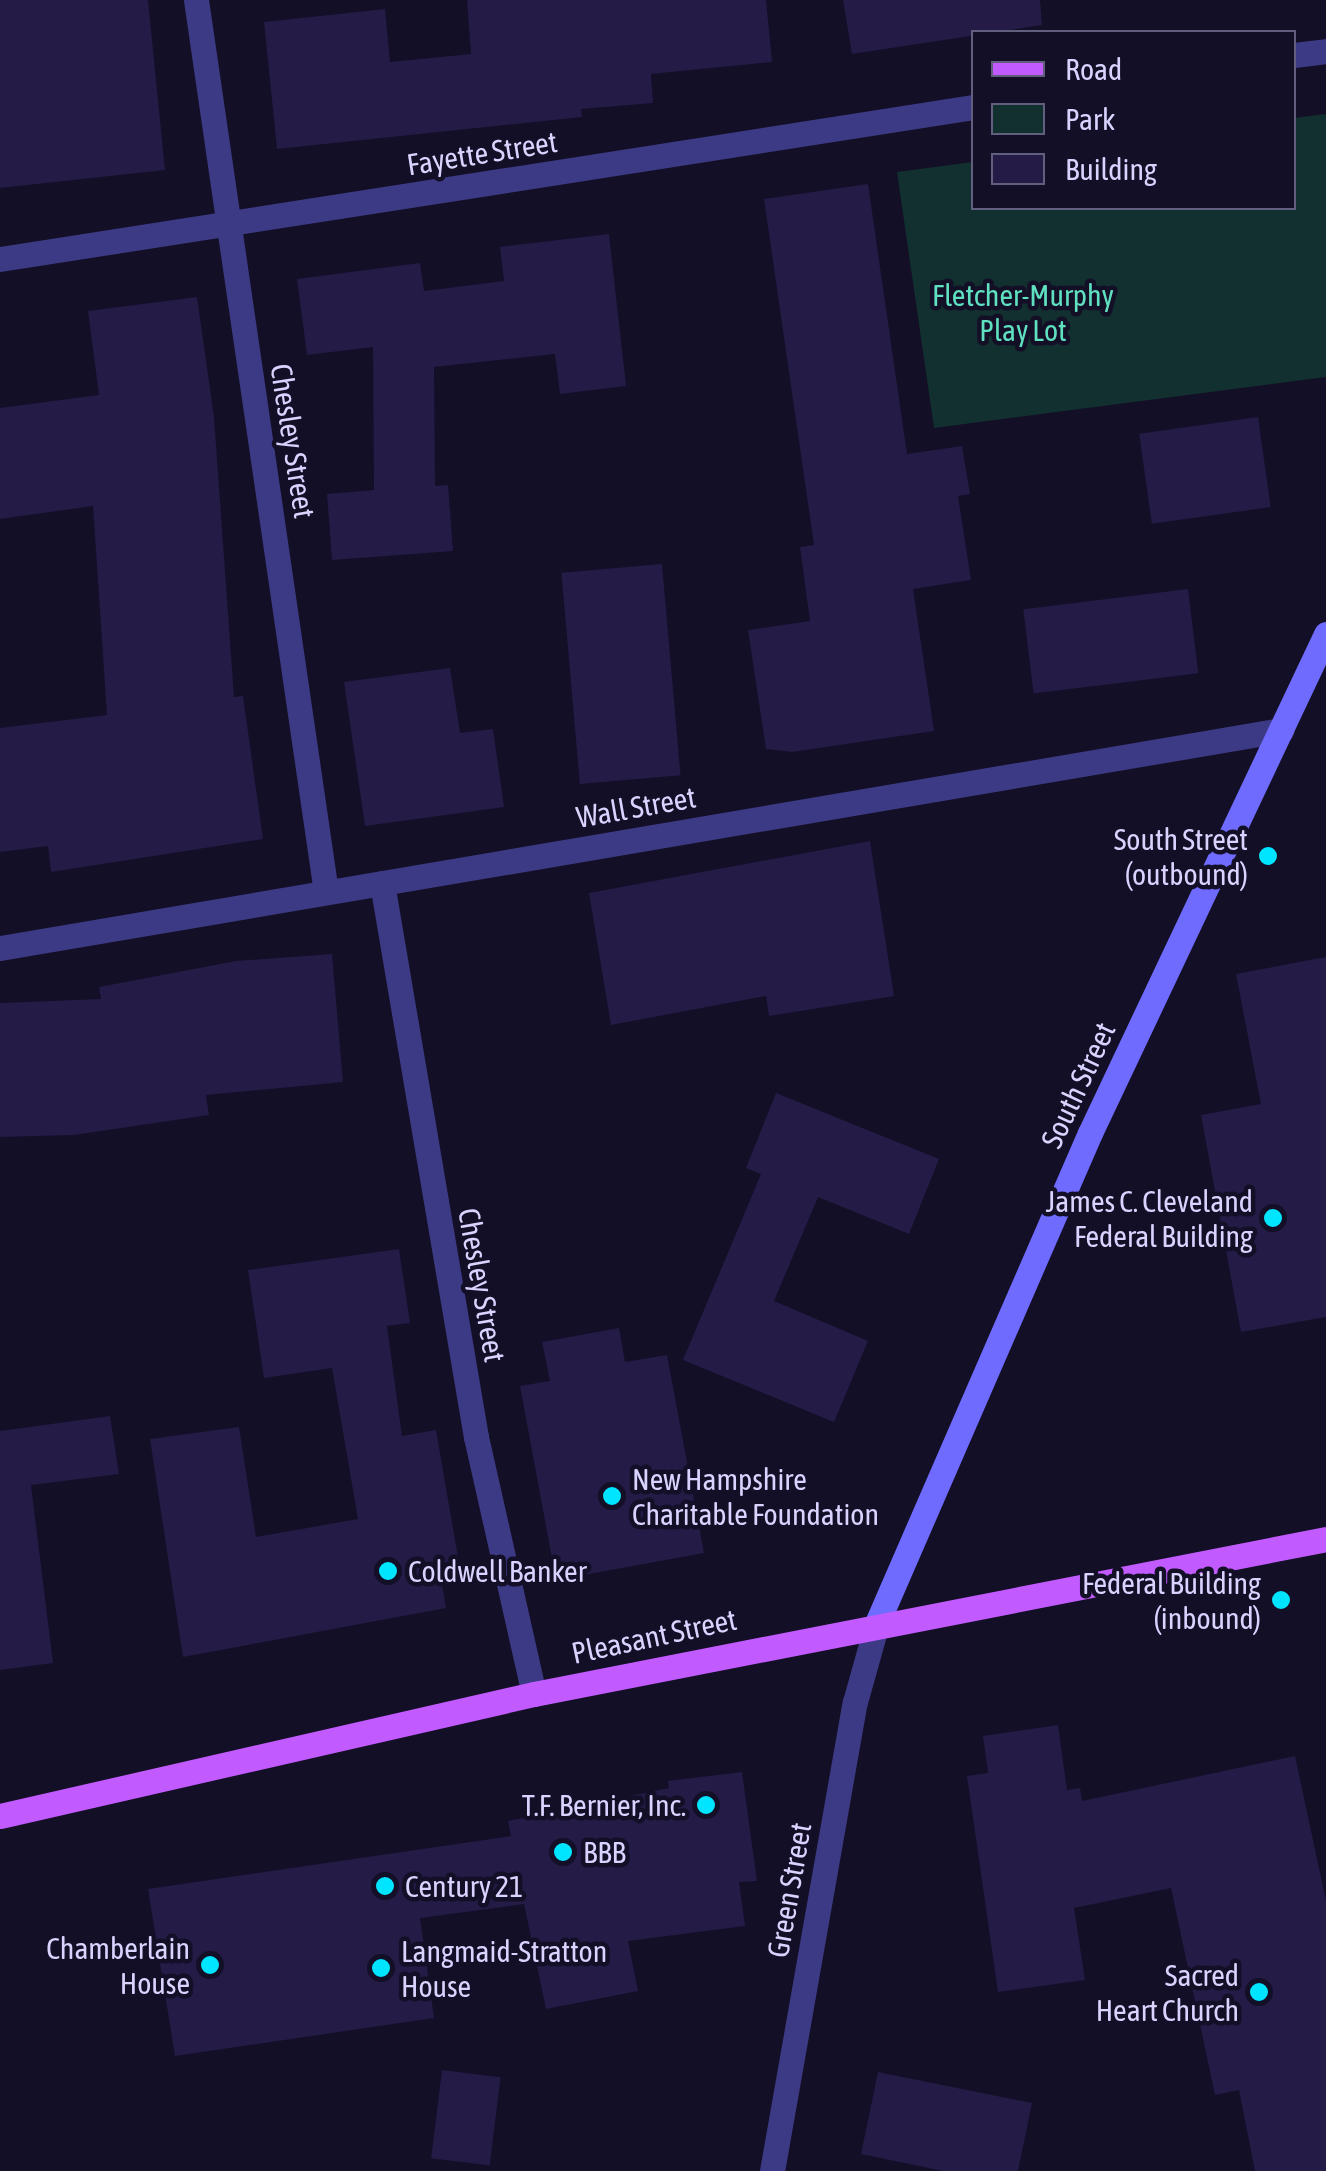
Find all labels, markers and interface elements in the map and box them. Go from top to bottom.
legend [971,30,1296,210]
text: Road [1065,52,1122,86]
text: Park [1065,102,1115,136]
street label: Fayette Street [404,123,560,183]
text: Building [1065,152,1157,186]
park label: Fletcher-Murphy Play Lot [932,277,1114,348]
street label: Chesley Street [263,361,323,521]
street label: Wall Street [573,779,699,835]
place label: South Street (outbound) [1114,821,1248,892]
marker: South Street (outbound) [1257,845,1279,867]
street label: South Street [1033,1017,1123,1153]
place label: James C. Cleveland Federal Building [1046,1183,1253,1254]
street label: Chesley Street [451,1205,513,1365]
marker: James C. Cleveland Federal Building [1262,1207,1284,1229]
place label: New Hampshire Charitable Foundation [632,1461,879,1532]
marker: New Hampshire Charitable Foundation [601,1485,623,1507]
place label: Coldwell Banker [408,1553,586,1589]
marker: Coldwell Banker [377,1560,399,1582]
place label: Federal Building (inbound) [1082,1565,1261,1636]
marker: Federal Building (inbound) [1270,1589,1292,1611]
street label: Pleasant Street [568,1601,740,1671]
place label: T.F. Bernier, Inc. [522,1787,686,1823]
marker: T.F. Bernier, Inc. [695,1794,717,1816]
street label: Green Street [759,1820,819,1960]
place label: BBB [583,1834,626,1870]
marker: BBB [552,1841,574,1863]
place label: Century 21 [405,1868,523,1904]
marker: Century 21 [374,1875,396,1897]
place label: Chamberlain House [46,1930,190,2000]
place label: Langmaid-Stratton House [401,1933,607,2004]
marker: Chamberlain House [199,1954,221,1976]
marker: Langmaid-Stratton House [370,1957,392,1979]
place label: Sacred Heart Church [1096,1957,1239,2028]
marker: Sacred Heart Church [1248,1981,1270,2003]

